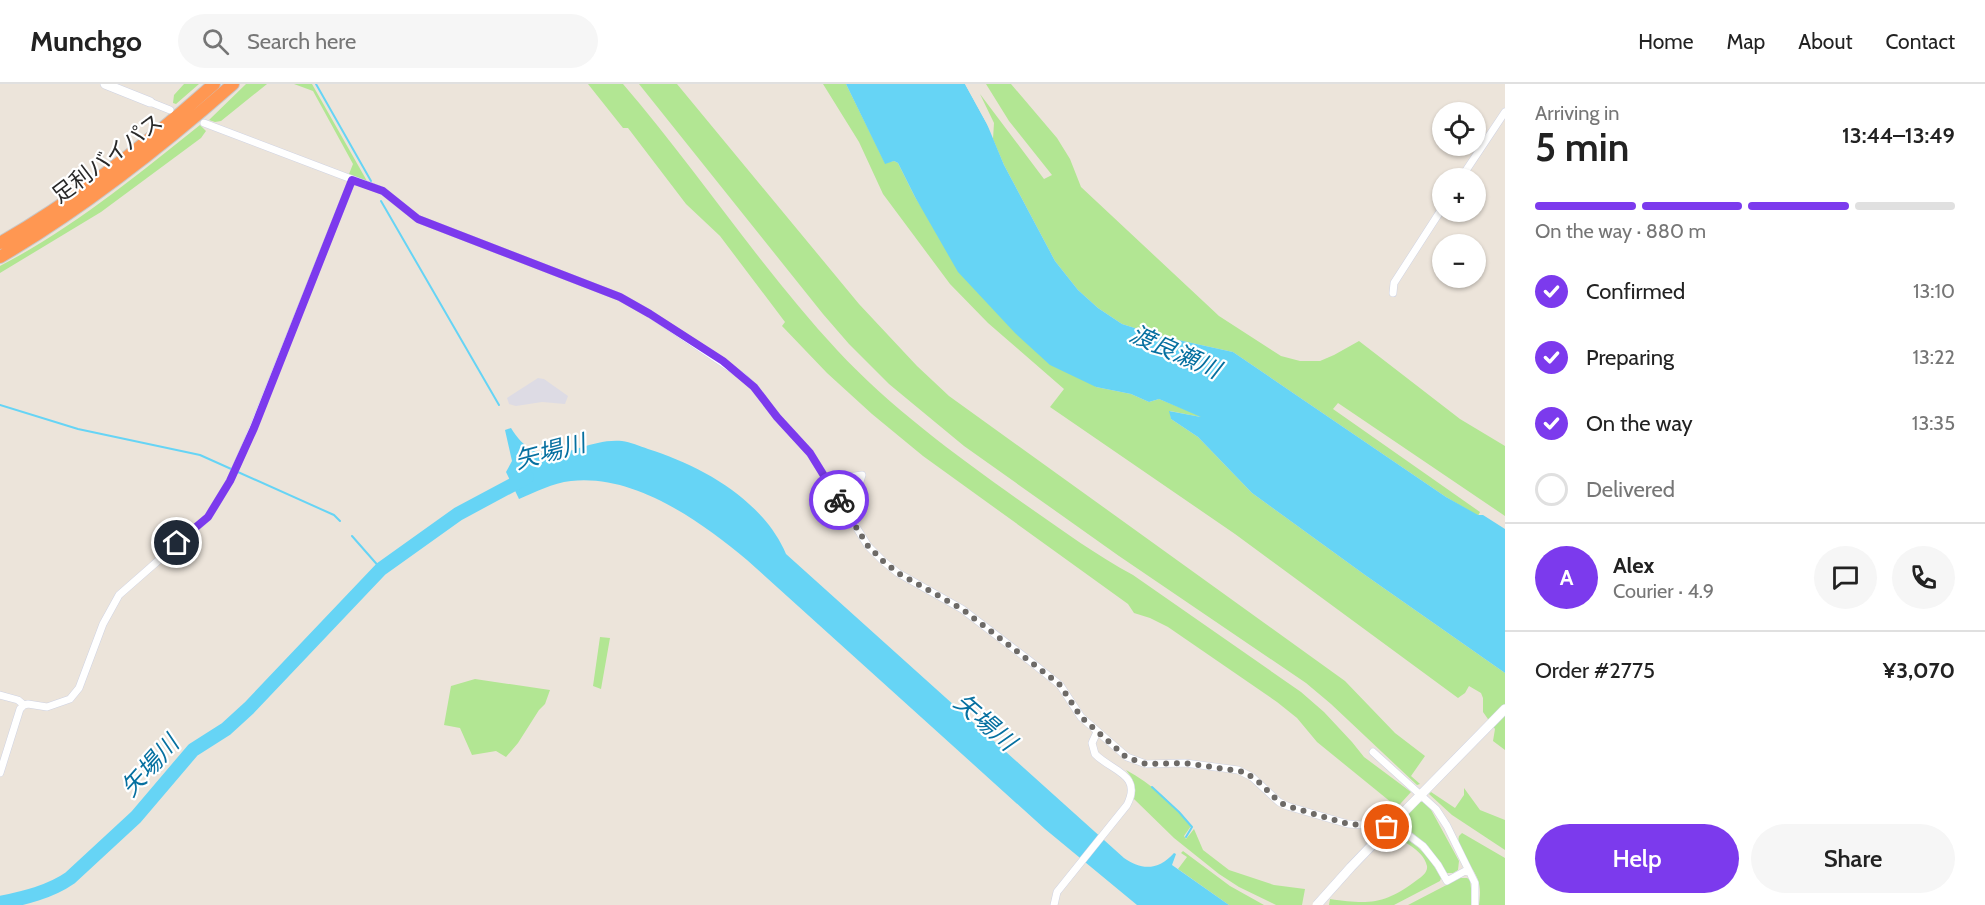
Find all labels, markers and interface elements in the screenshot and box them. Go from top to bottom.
search box [178,14,598,68]
text: Munchgo [30,24,142,58]
icon: search [199,25,232,58]
text: Search here [247,28,356,55]
text: Home [1638,29,1694,54]
text: Map [1727,29,1765,54]
text: About [1798,29,1852,54]
text: Contact [1885,29,1955,54]
text: Arriving in [1535,101,1619,125]
map controls [1432,102,1486,288]
button: locate [1432,102,1486,156]
street label: 足利バイパス [47,108,168,209]
text: 13:44–13:49 [1842,122,1955,149]
text: 5 min [1535,123,1629,171]
button: + [1432,168,1486,222]
text: On the way · 880 m [1535,219,1706,243]
button: − [1432,234,1486,288]
icon: check [1535,275,1568,308]
text: Confirmed [1586,278,1685,305]
text: 13:10 [1913,279,1955,303]
water label: 渡良瀬川 [1125,319,1228,386]
icon: check [1535,341,1568,374]
text: Preparing [1586,344,1674,371]
text: 13:22 [1913,345,1955,369]
icon: check [1535,407,1568,440]
text: On the way [1586,410,1693,437]
text: 13:35 [1912,411,1955,435]
water label: 矢場川 [511,427,591,475]
courier [809,470,869,530]
text: Delivered [1586,476,1675,503]
icon: bike [823,484,856,517]
pin [151,517,202,568]
icon: home [160,526,193,559]
button: chat [1814,546,1877,609]
button: phone [1892,546,1955,609]
text: Alex [1613,552,1654,579]
text: A [1560,564,1573,591]
text: Courier · 4.9 [1613,579,1714,603]
text: Order #2775 [1535,657,1655,684]
text: ¥3,070 [1883,657,1955,684]
water label: 矢場川 [949,687,1024,758]
water label: 矢場川 [115,727,187,802]
pin [1361,801,1412,852]
icon: bag [1370,810,1403,843]
button: Help [1535,824,1739,893]
button: Share [1751,824,1955,893]

